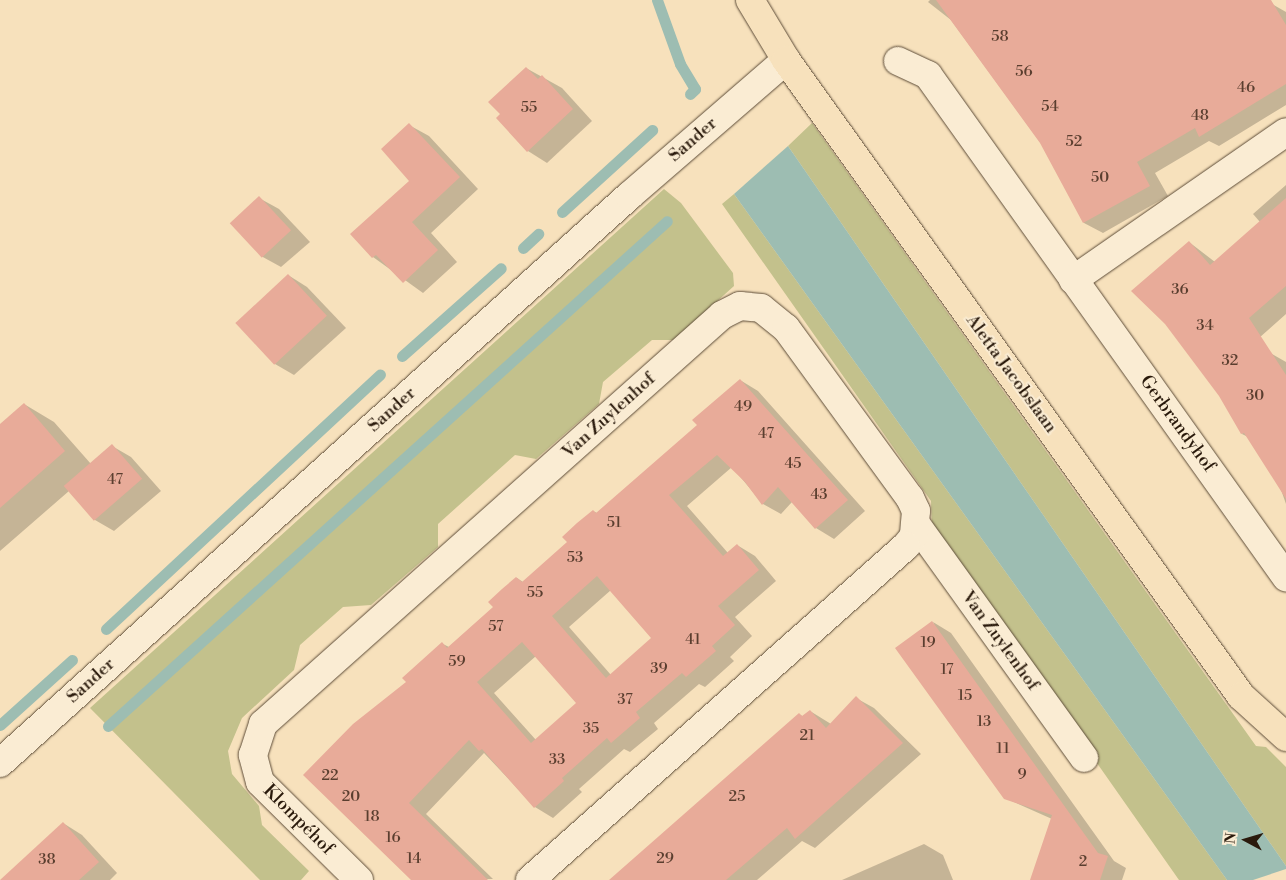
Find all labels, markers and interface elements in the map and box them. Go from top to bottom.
house number: 58 [991,28,1009,46]
house number: 56 [1015,63,1033,81]
house number: 46 [1237,79,1255,97]
house number: 54 [1041,98,1059,116]
house number: 55 [521,99,537,117]
house number: 48 [1191,107,1209,125]
street label: Sander [664,113,722,167]
house number: 52 [1066,133,1082,151]
house number: 50 [1091,169,1109,187]
house number: 36 [1171,281,1189,299]
street label: Aletta Jacobslaan [961,311,1061,437]
house number: 34 [1196,317,1214,335]
house number: 32 [1222,352,1238,370]
street label: Van Zuylenhof [558,369,660,463]
street label: Gerbrandyhof [1135,372,1219,476]
street label: Sander [363,383,421,437]
house number: 30 [1246,387,1264,405]
house number: 49 [734,398,752,416]
house number: 47 [758,425,774,443]
house number: 45 [784,455,802,473]
house number: 47 [107,471,123,489]
house number: 43 [810,486,828,504]
house number: 51 [607,514,621,532]
house number: 53 [567,549,583,567]
house number: 55 [527,584,543,602]
street label: Van Zuylenhof [957,587,1043,695]
house number: 57 [488,618,504,636]
house number: 41 [685,631,701,649]
house number: 19 [920,634,936,652]
house number: 59 [448,653,466,671]
street label: Sander [62,654,120,708]
house number: 39 [650,660,668,678]
house number: 17 [940,661,954,679]
house number: 15 [958,687,972,705]
house number: 37 [617,691,633,709]
house number: 13 [977,713,991,731]
house number: 35 [583,720,599,738]
house number: 21 [799,727,815,745]
house number: 11 [996,740,1010,758]
house number: 33 [549,751,565,769]
house number: 9 [1017,766,1027,784]
house number: 22 [321,767,339,785]
street label: Klompéhof [258,780,338,860]
house number: 20 [342,788,360,806]
house number: 25 [729,788,745,806]
house number: 18 [364,808,380,826]
north arrow [1221,815,1271,865]
house number: 16 [385,829,401,847]
text: N [1222,832,1241,845]
house number: 14 [407,850,421,868]
house number: 29 [656,850,674,868]
house number: 38 [38,851,56,869]
house number: 2 [1079,853,1087,871]

